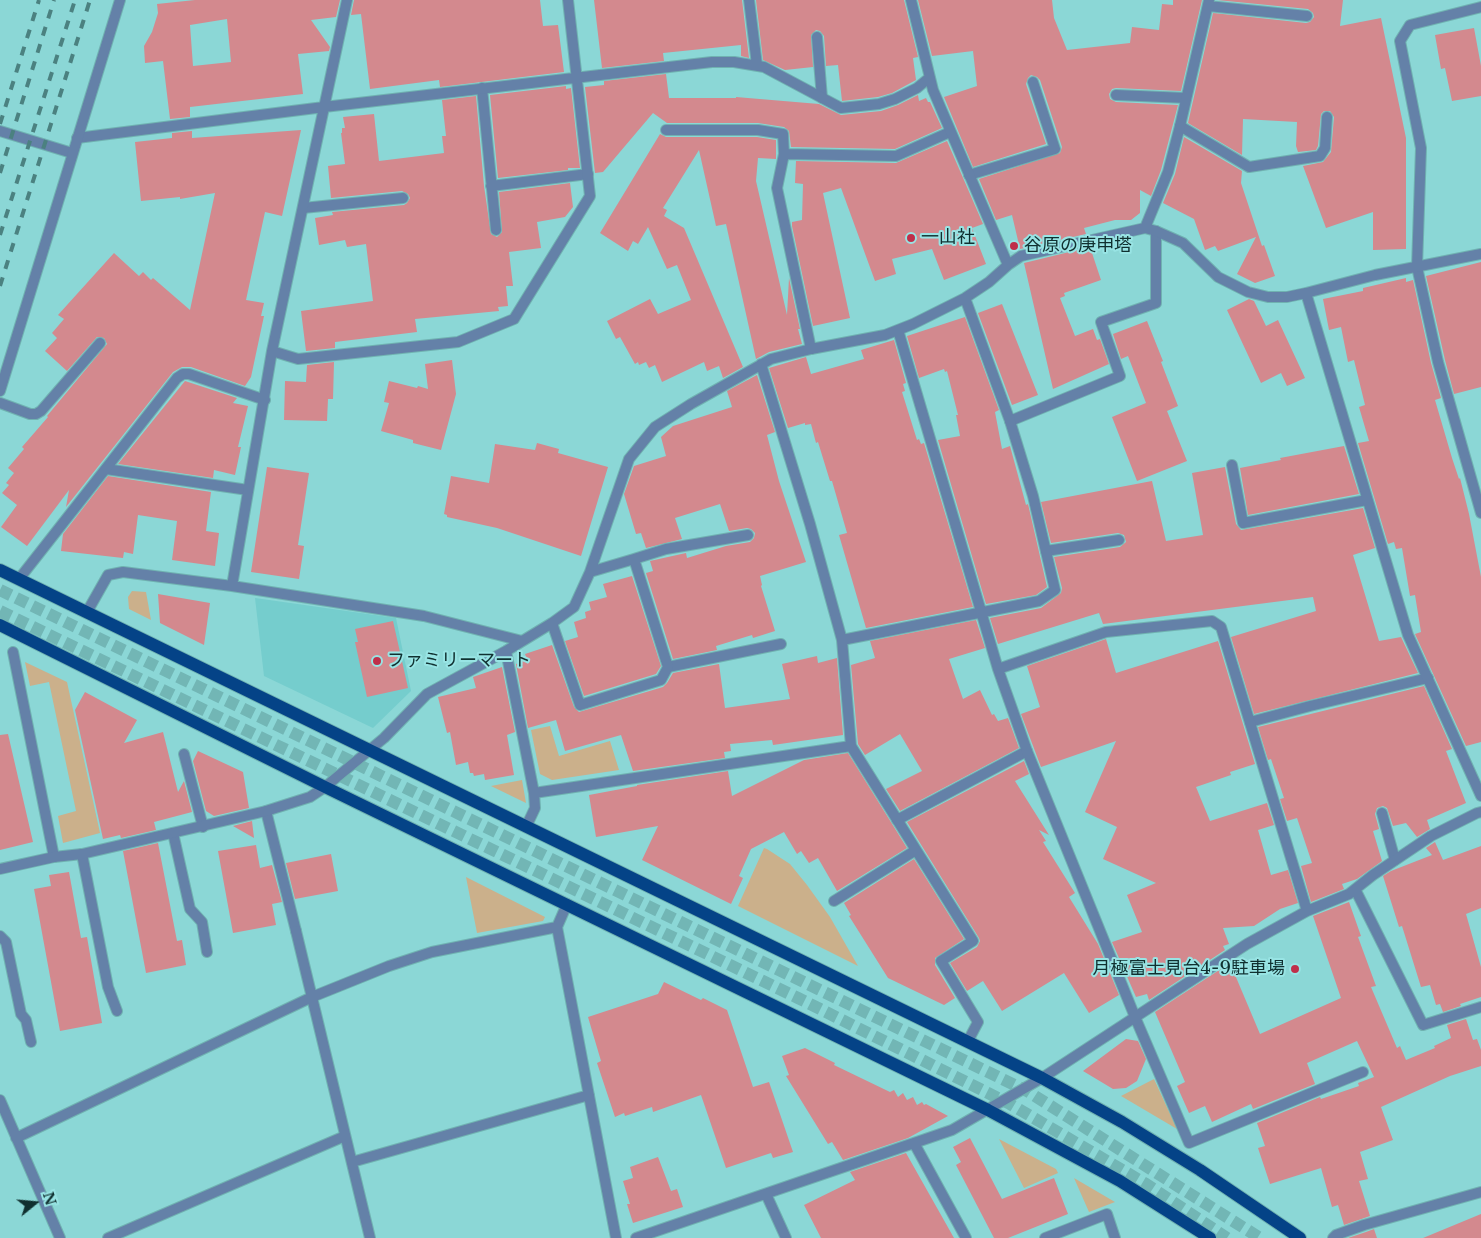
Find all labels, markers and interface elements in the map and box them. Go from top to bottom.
place label: 一山社 [921,227,975,249]
marker: 一山社 [905,232,917,244]
place label: 谷原の庚申塔 [1024,235,1132,257]
marker: 谷原の庚申塔 [1008,240,1020,252]
place label: ファミリーマート [387,650,531,672]
marker: ファミリーマート [371,655,383,667]
place label: 月極富士見台4-9駐車場 [1093,958,1285,980]
marker: 月極富士見台4-9駐車場 [1289,963,1301,975]
north arrow [10,1178,60,1228]
text: N [39,1190,60,1208]

